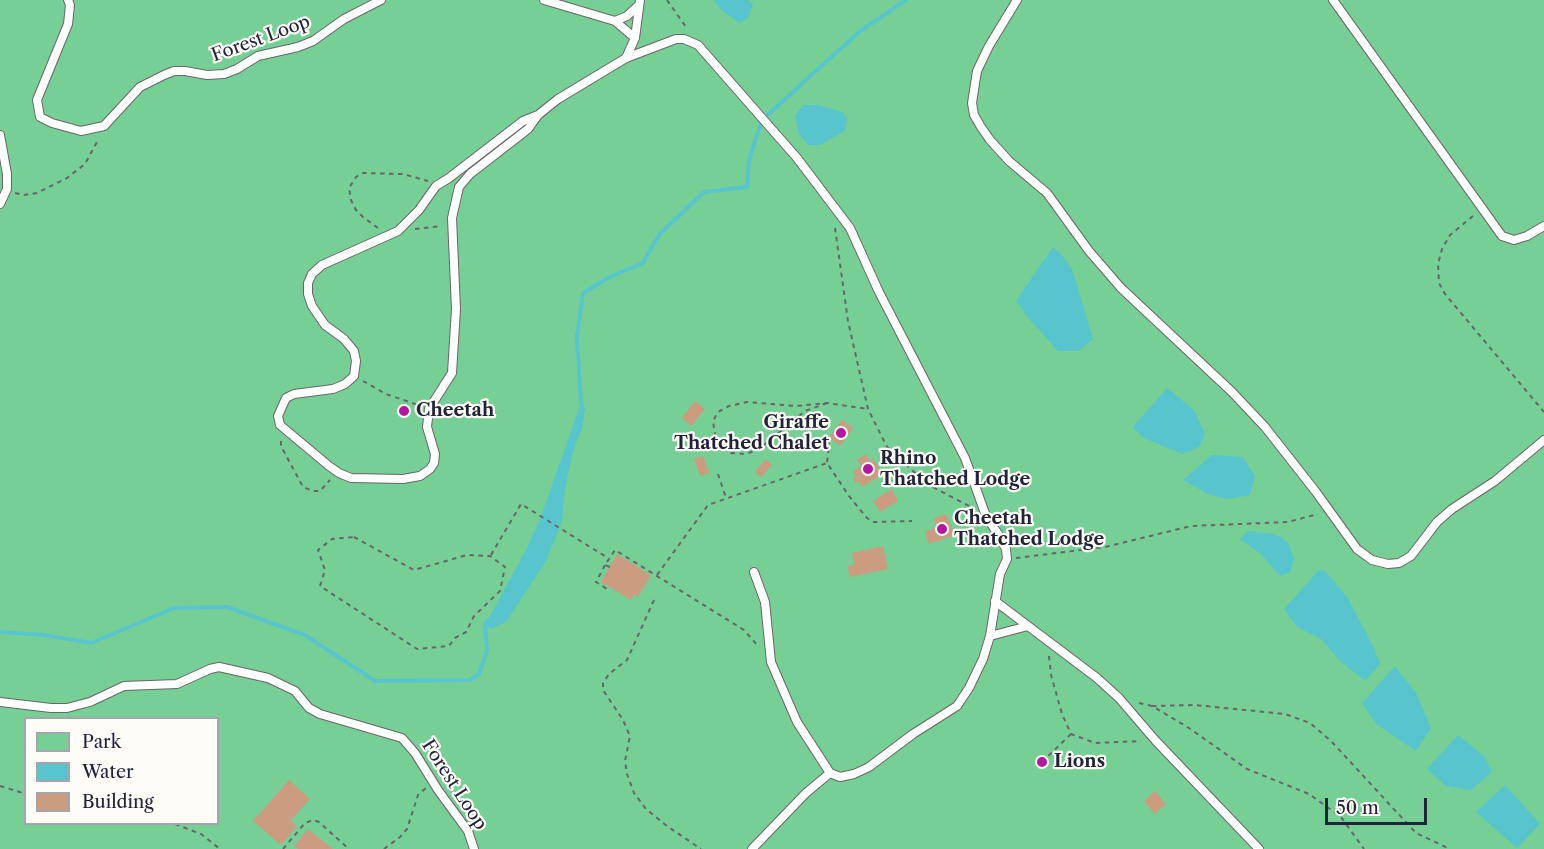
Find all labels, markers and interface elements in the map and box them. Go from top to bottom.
street label: Forest Loop [209,11,313,67]
place label: Cheetah [416,400,494,422]
marker: Cheetah [397,404,411,418]
place label: Giraffe Thatched Chalet [674,412,829,454]
marker: Giraffe Thatched Chalet [834,426,848,440]
place label: Rhino Thatched Lodge [880,448,1030,490]
marker: Rhino Thatched Lodge [861,462,875,476]
place label: Cheetah Thatched Lodge [954,508,1104,550]
marker: Cheetah Thatched Lodge [935,522,949,536]
legend [24,717,219,825]
text: Park [82,731,121,753]
street label: Forest Loop [417,736,491,834]
place label: Lions [1054,751,1105,773]
marker: Lions [1035,755,1049,769]
text: Water [82,761,134,783]
scale bar [1328,786,1430,824]
text: Building [82,791,154,813]
text: 50 m [1336,797,1379,819]

